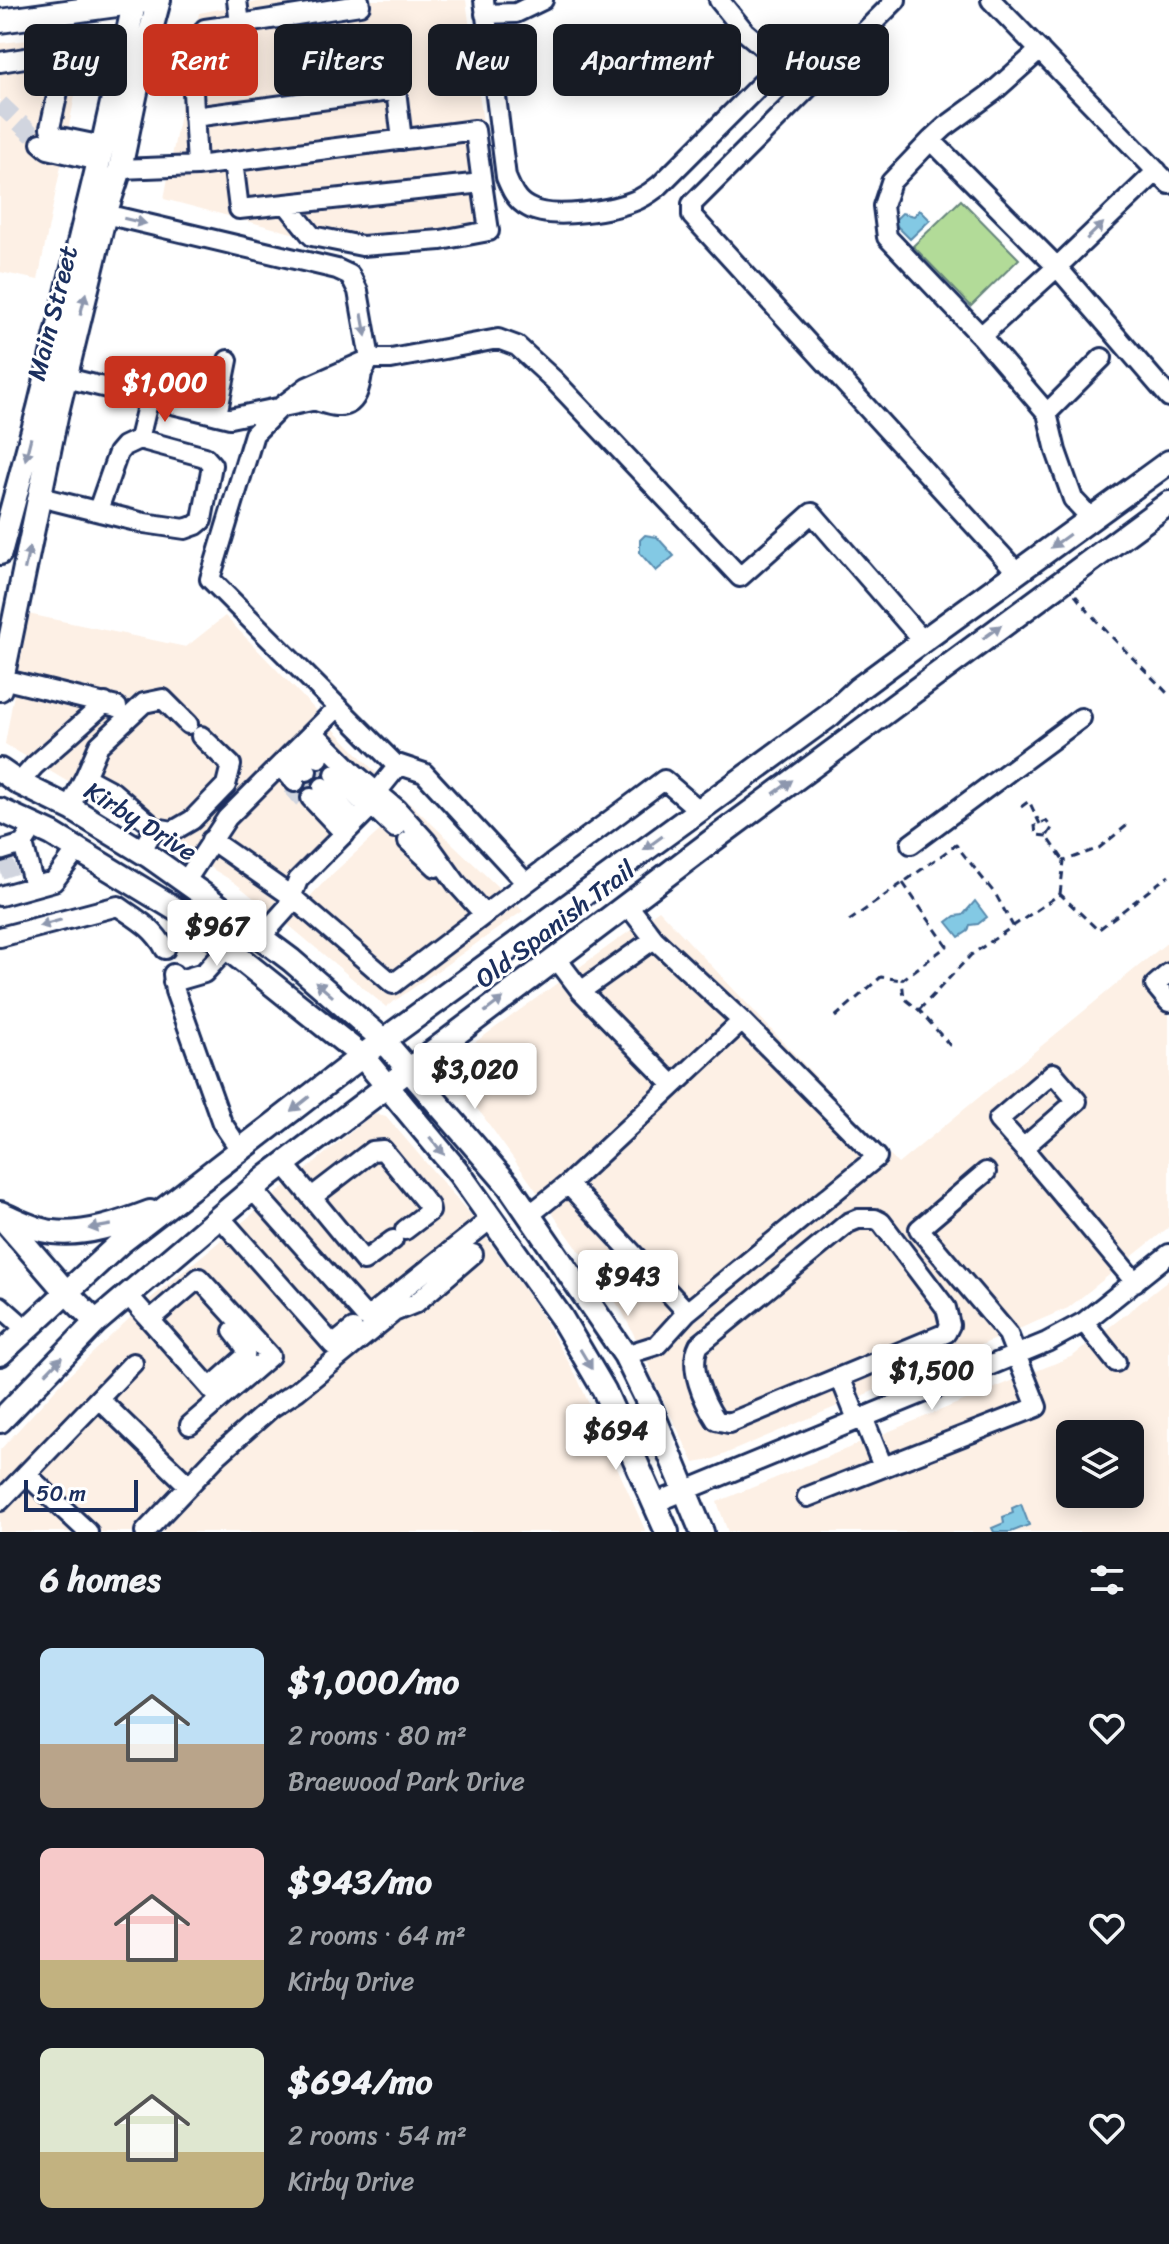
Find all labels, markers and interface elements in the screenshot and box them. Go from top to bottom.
chip: Buy [24,24,127,96]
chip: Rent [143,24,258,96]
chip: Filters [274,24,412,96]
chip: New [428,24,537,96]
chip: Apartment [553,24,741,96]
chip: House [757,24,889,96]
one-way arrow [122,215,147,228]
one-way arrow [1085,222,1104,241]
street label: Main Street [13,241,91,385]
one-way arrow [77,291,90,316]
one-way arrow [359,313,371,338]
pin: $1,000 [100,356,230,424]
text: $1,000 [123,359,207,405]
one-way arrow [22,436,34,461]
one-way arrow [1050,532,1071,548]
one-way arrow [21,545,34,570]
one-way arrow [981,625,1002,641]
street label: Kirby Drive [75,768,207,874]
one-way arrow [773,780,793,796]
one-way arrow [643,835,664,850]
street label: Old Spanish Trail [465,848,646,1000]
pin: $967 [170,900,264,968]
text: $967 [185,903,249,949]
one-way arrow [38,917,62,930]
one-way arrow [315,981,335,998]
one-way arrow [483,998,504,1014]
pin: $3,020 [410,1043,540,1111]
text: $3,020 [432,1046,518,1092]
one-way arrow [290,1096,310,1112]
one-way arrow [428,1136,445,1156]
one-way arrow [87,1222,112,1234]
pin: $943 [581,1250,675,1318]
text: $943 [596,1253,660,1299]
pin: $1,500 [867,1344,997,1412]
text: $1,500 [890,1347,974,1393]
one-way arrow [579,1348,593,1370]
one-way arrow [44,1356,62,1375]
pin: $694 [569,1404,663,1472]
text: $694 [584,1407,648,1453]
map controls [1056,1420,1144,1508]
button: layers [1056,1420,1144,1508]
text: 50 m [36,1474,86,1513]
scale bar [24,1476,138,1512]
text: 6 homes [40,1550,161,1610]
icon: filters [1085,1558,1129,1602]
text: $1,000/mo [288,1652,459,1712]
icon: home [104,1680,200,1776]
icon: heart [1085,1706,1129,1750]
text: 2 rooms · 80 m² [288,1712,467,1758]
text: Braewood Park Drive [288,1758,525,1804]
text: $943/mo [288,1852,432,1912]
icon: home [104,1880,200,1976]
icon: heart [1085,1906,1129,1950]
text: 2 rooms · 64 m² [288,1912,466,1958]
text: Kirby Drive [288,1958,414,2004]
text: $694/mo [288,2052,433,2112]
icon: home [104,2080,200,2176]
icon: heart [1085,2106,1129,2150]
text: 2 rooms · 54 m² [288,2112,467,2158]
text: Kirby Drive [288,2158,414,2204]

